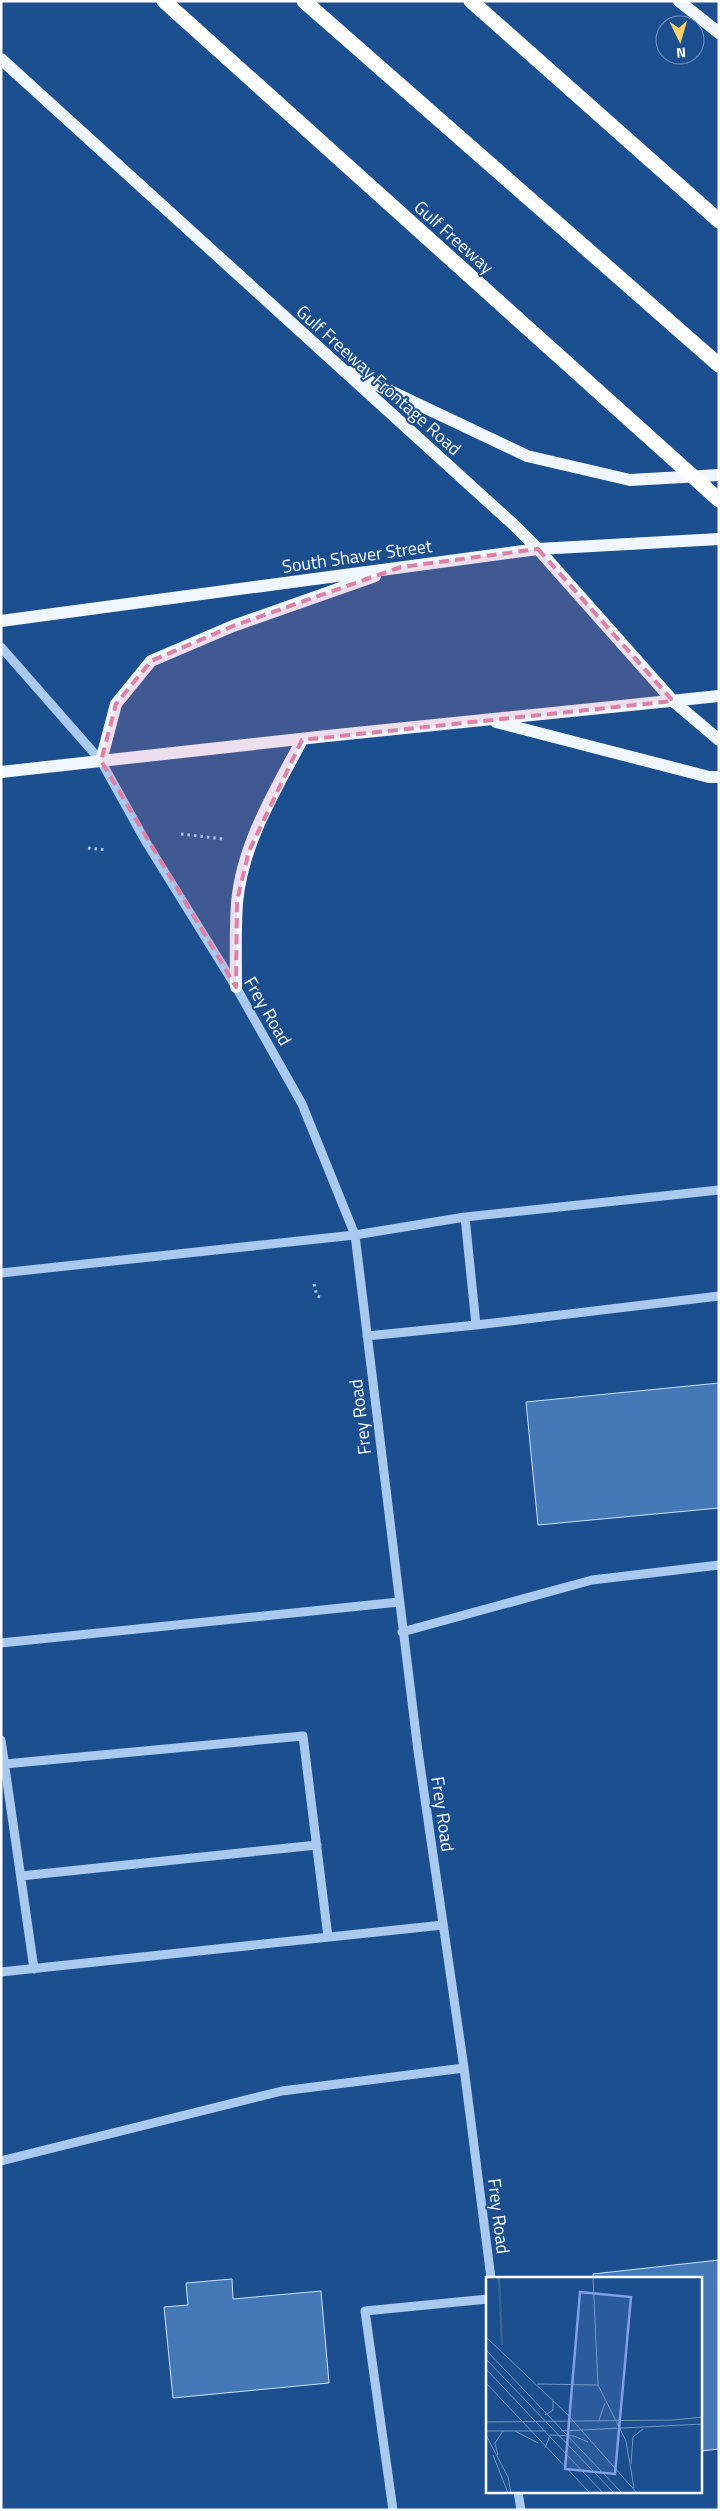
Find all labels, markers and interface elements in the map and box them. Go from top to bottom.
north arrow [655,15,705,65]
text: N [675,43,687,64]
street label: Gulf Freeway [408,194,500,280]
street label: Gulf Freeway Frontage Road [290,298,468,462]
street label: South Shaver Street [280,532,434,580]
street label: Frey Road [237,971,299,1051]
street label: Frey Road [342,1378,378,1456]
street label: Frey Road [424,1775,462,1853]
street label: Frey Road [481,2177,517,2255]
inset map [486,2277,702,2494]

